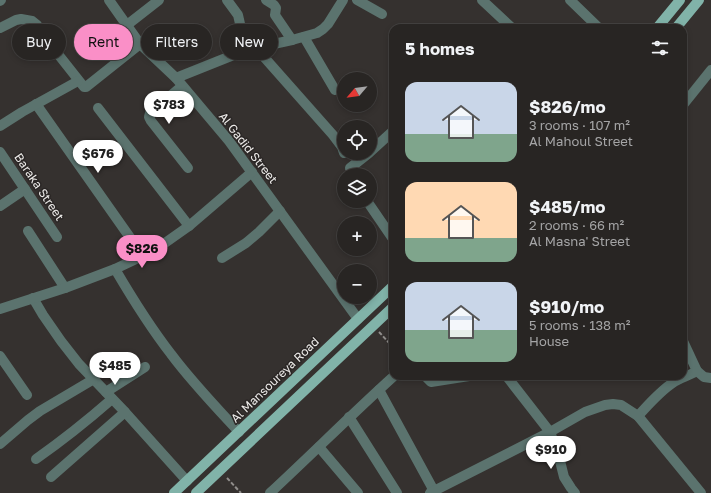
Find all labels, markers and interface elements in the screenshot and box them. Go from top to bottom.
chip: Buy [12,24,66,60]
chip: Rent [74,24,133,60]
chip: Filters [141,24,212,60]
chip: New [220,24,278,60]
icon: filters [649,37,671,59]
text: 5 homes [405,38,475,59]
north arrow [337,72,377,112]
map controls [337,72,377,304]
pin: $783 [145,91,193,125]
text: $783 [153,96,185,112]
text: $826/mo [529,96,606,117]
icon: home [437,98,485,146]
street label: Al Gadid Street [216,109,281,186]
text: 3 rooms · 107 m² [529,117,630,133]
button: locate [337,120,377,160]
text: Al Mahoul Street [529,133,633,149]
pin: $676 [74,140,122,174]
text: $676 [82,145,114,161]
street label: Baraka Street [11,150,68,223]
button: layers [337,168,377,208]
text: $485/mo [529,196,606,217]
icon: home [437,198,485,246]
button: + [337,216,377,256]
text: 2 rooms · 66 m² [529,217,624,233]
text: Al Masna' Street [529,233,630,249]
pin: $826 [118,235,166,269]
text: $826 [125,240,159,256]
button: − [337,264,377,304]
text: $910/mo [529,296,604,317]
icon: home [437,298,485,346]
text: 5 rooms · 138 m² [529,317,630,333]
text: House [529,333,569,349]
street label: Al Mansoureya Road [227,334,322,426]
pin: $485 [91,352,139,386]
text: $485 [98,357,132,373]
pin: $910 [527,436,575,470]
text: $910 [535,441,567,457]

